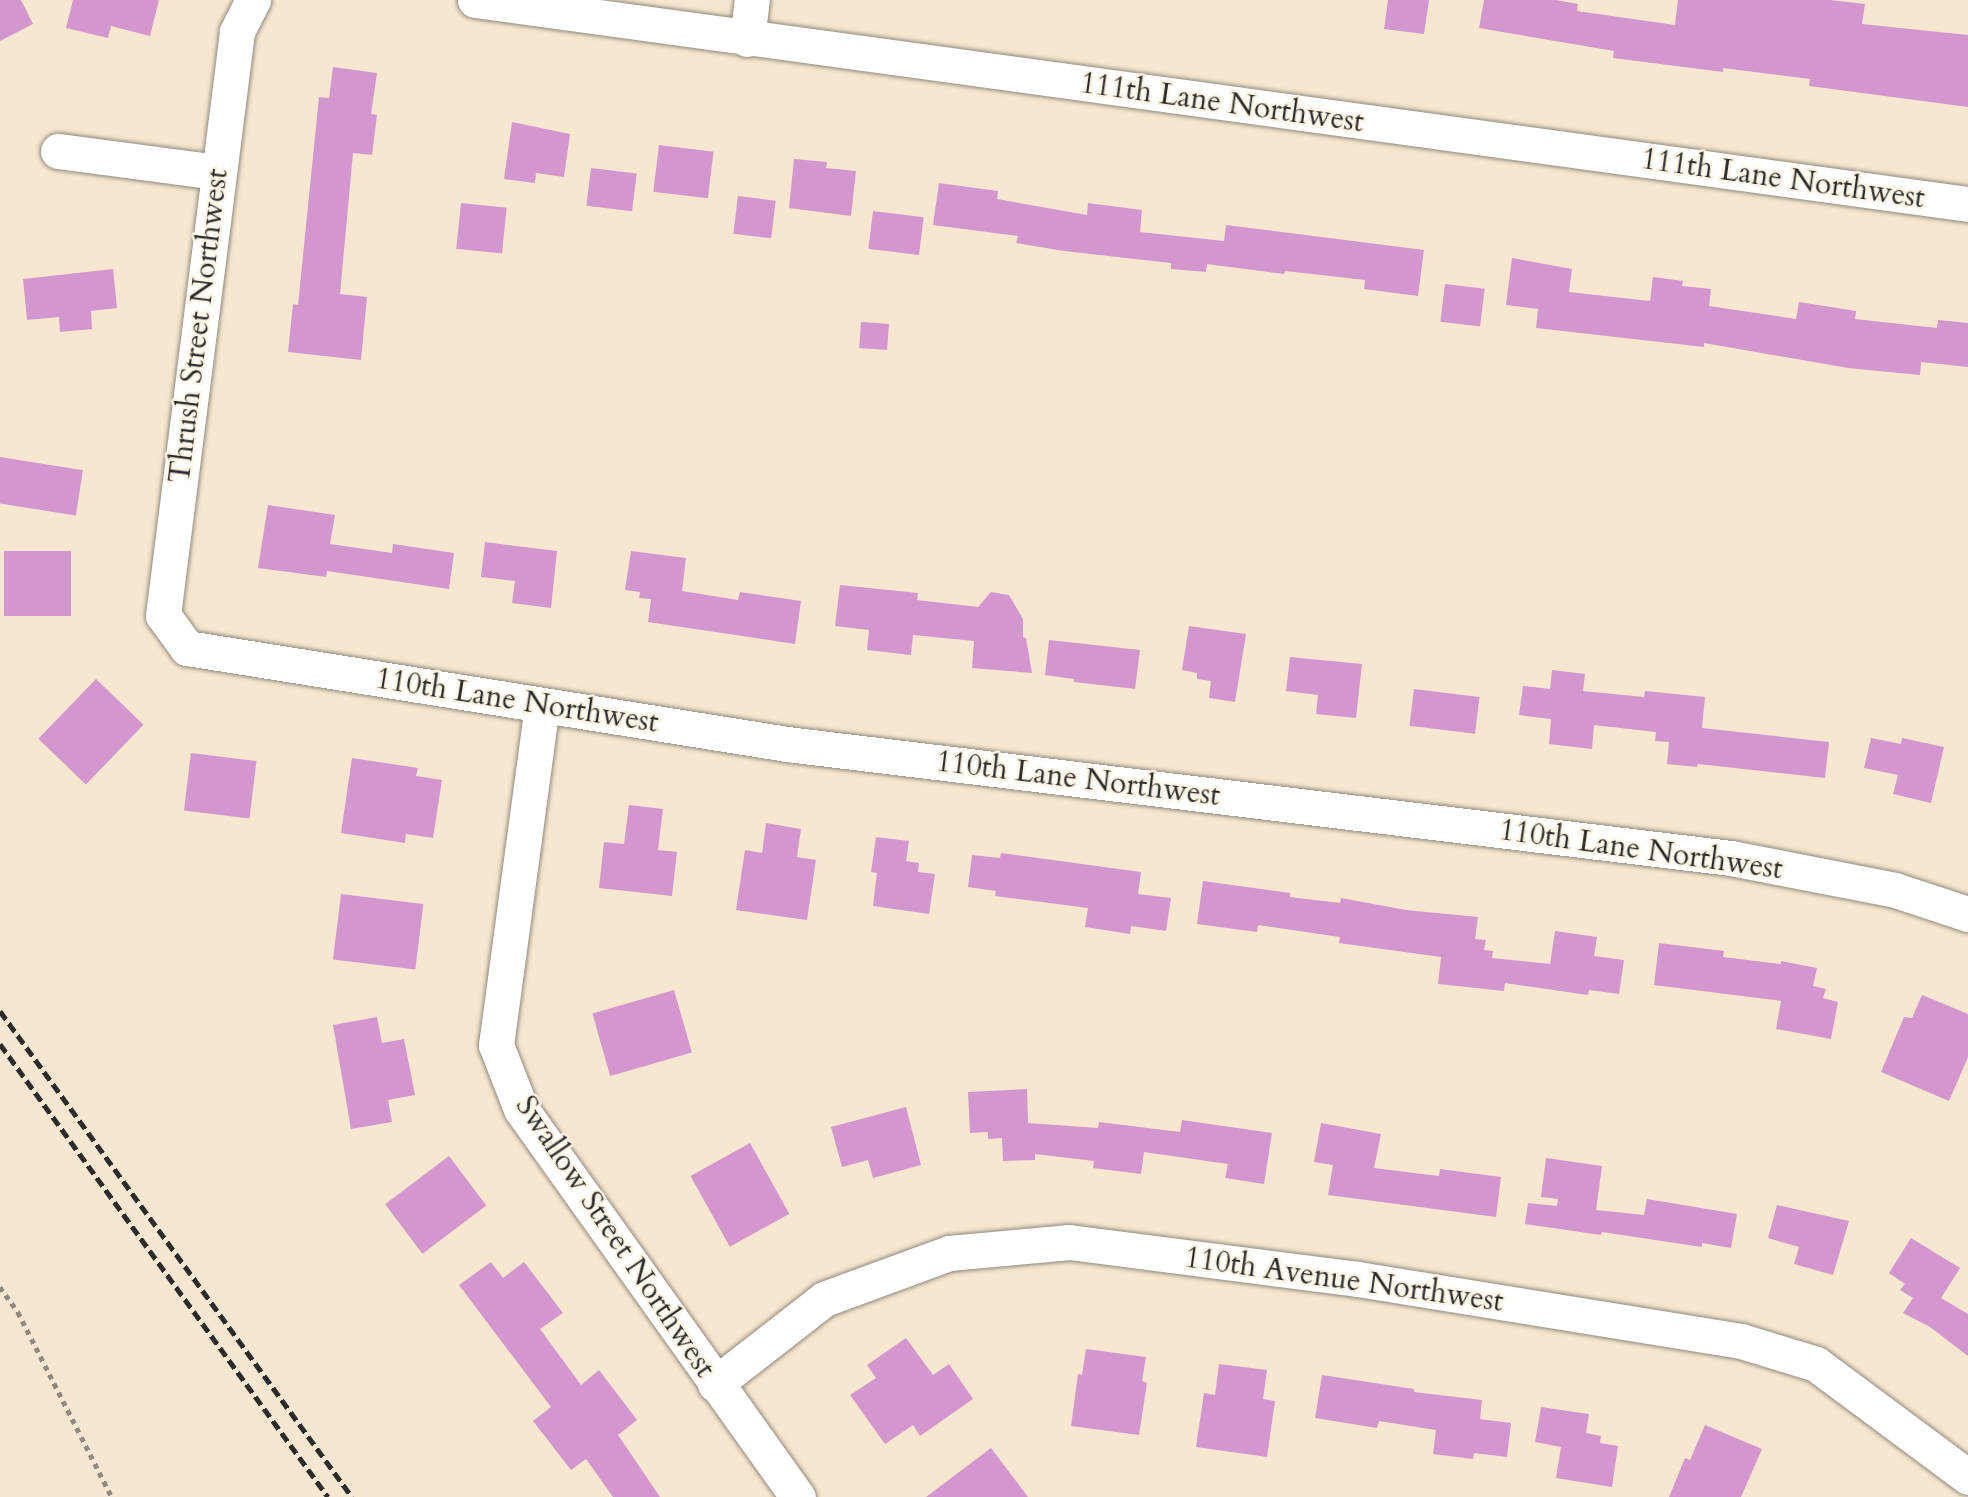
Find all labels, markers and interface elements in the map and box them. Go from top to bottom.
street label: 111th Lane Northwest [1078,65,1366,141]
street label: 111th Lane Northwest [1639,141,1927,217]
street label: Thrush Street Northwest [162,167,236,485]
street label: 110th Lane Northwest [373,661,661,741]
street label: 110th Lane Northwest [934,744,1222,814]
street label: 110th Lane Northwest [1497,812,1785,888]
street label: Swallow Street Northwest [507,1089,723,1385]
street label: 110th Avenue Northwest [1182,1240,1506,1320]

